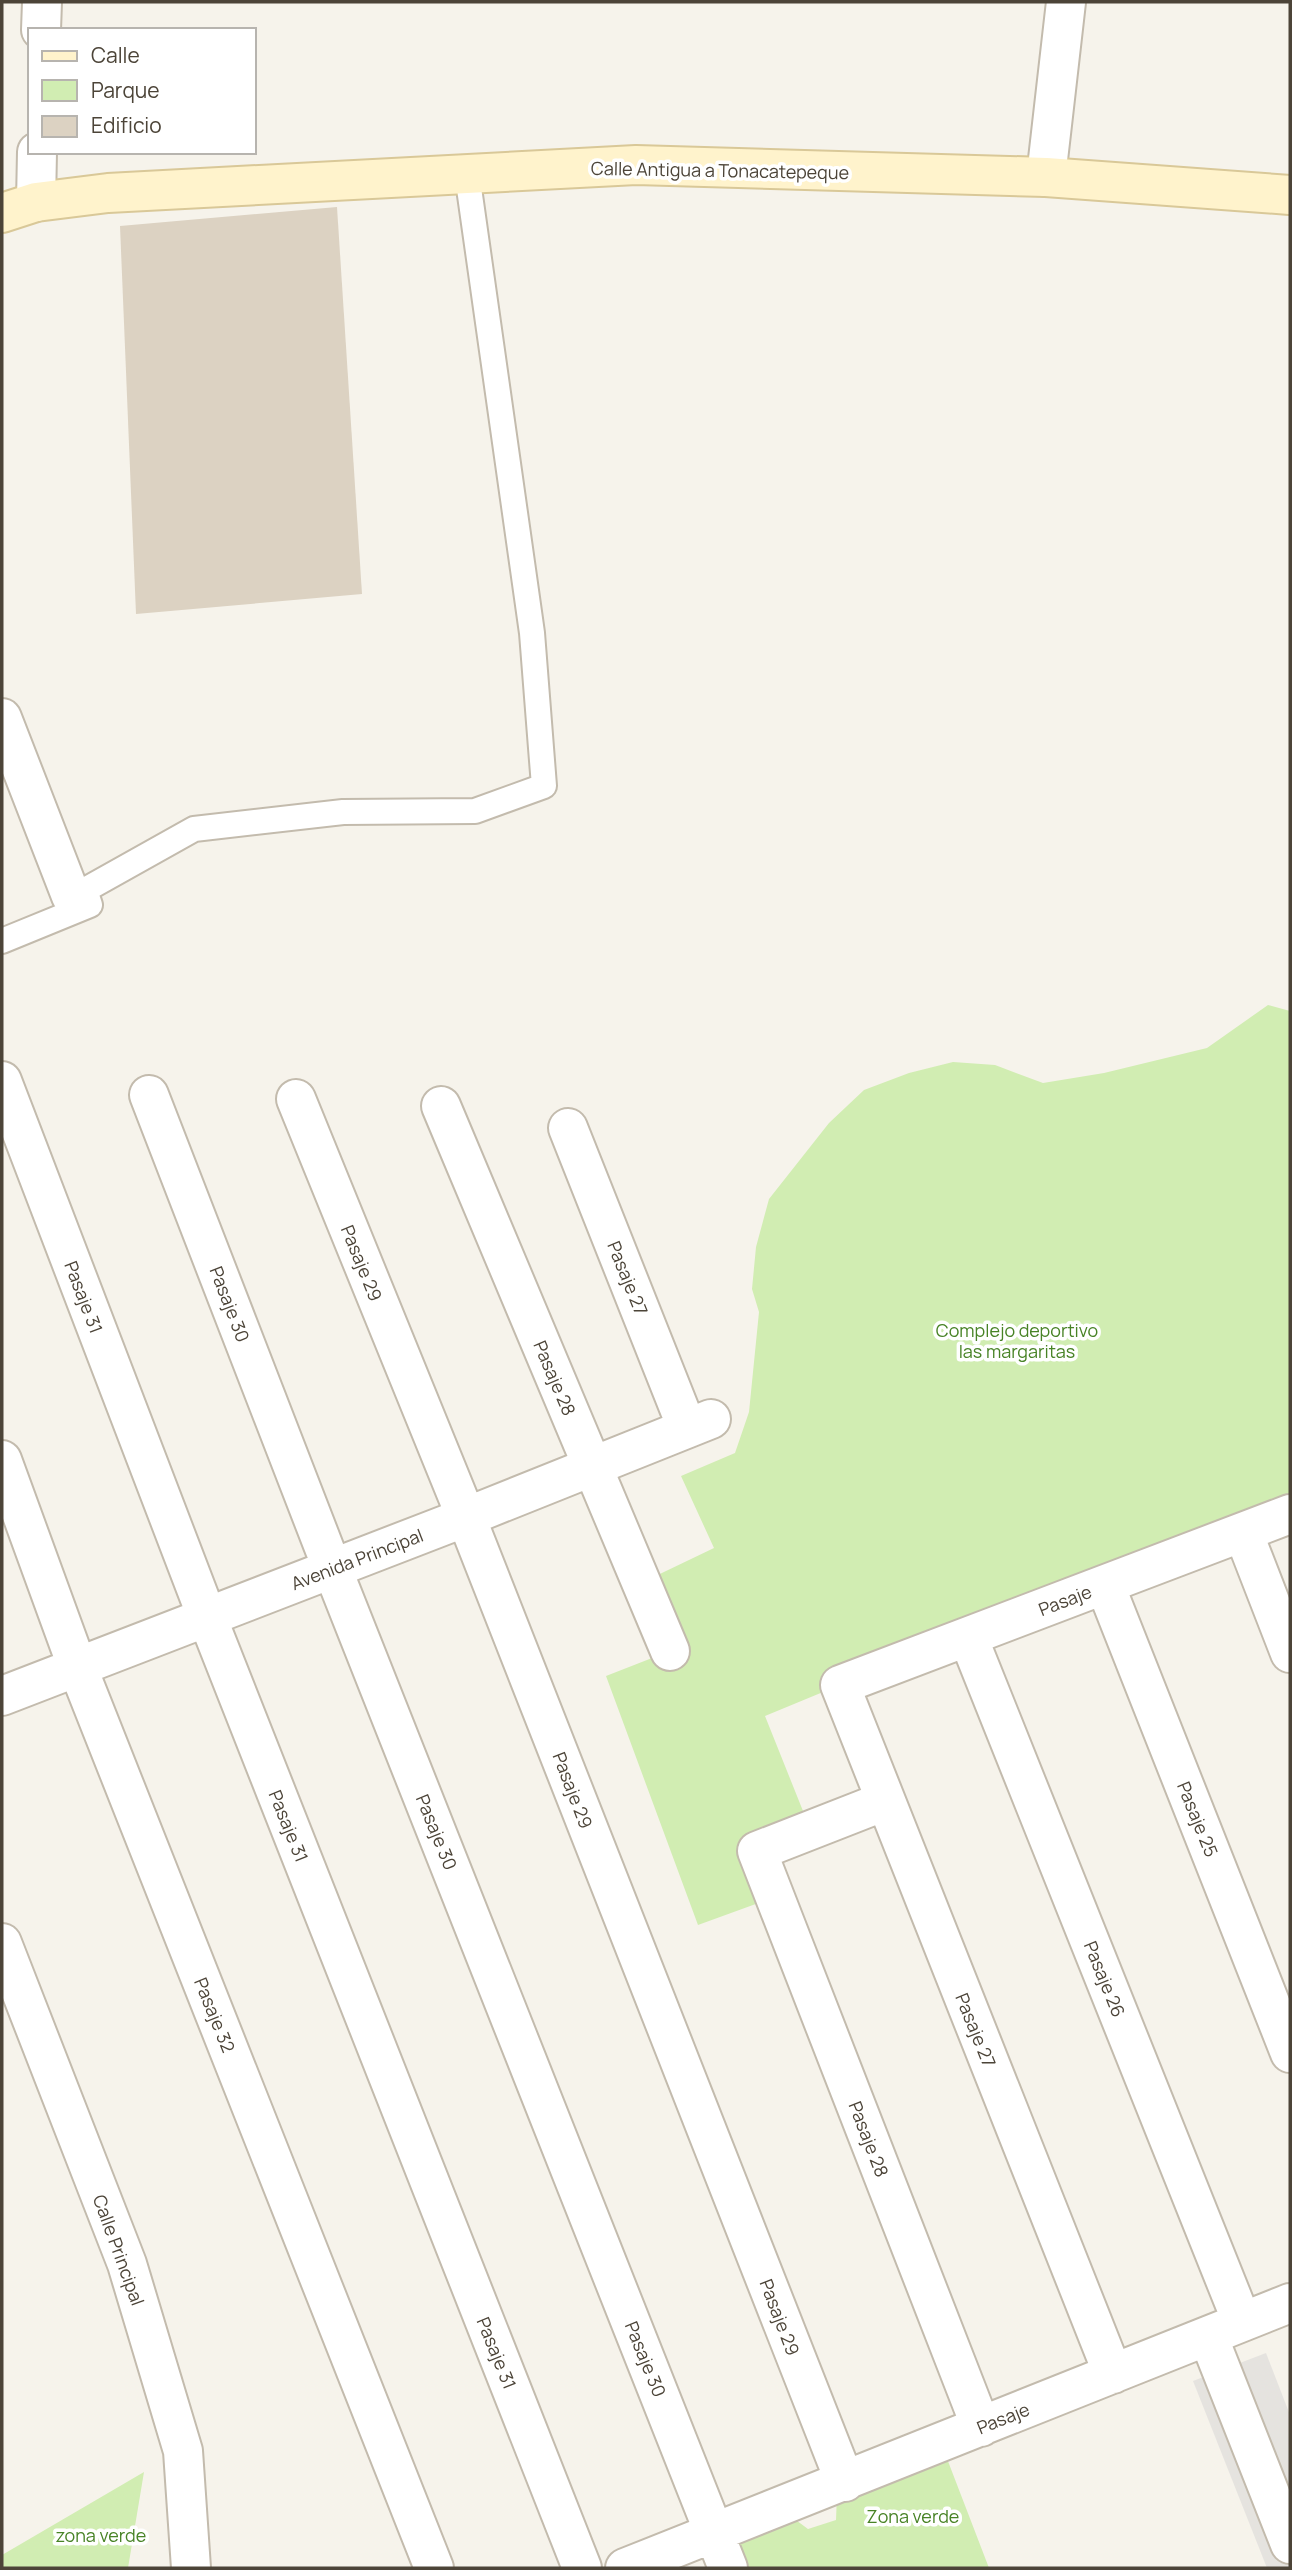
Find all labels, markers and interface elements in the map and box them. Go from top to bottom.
legend [28,28,256,154]
text: Calle [91,41,140,69]
text: Parque [91,76,160,104]
text: Edificio [91,111,162,139]
street label: Calle Antigua a Tonacatepeque [591,156,849,184]
street label: Pasaje 29 [336,1221,388,1305]
street label: Pasaje 27 [602,1237,654,1319]
street label: Pasaje 31 [59,1257,109,1337]
street label: Pasaje 30 [205,1263,255,1345]
park label: Complejo deportivo las margaritas [936,1318,1098,1363]
street label: Pasaje 28 [528,1337,582,1419]
street label: Avenida Principal [287,1523,427,1595]
street label: Pasaje [1035,1579,1095,1621]
street label: Pasaje 29 [547,1748,599,1832]
street label: Pasaje 25 [1172,1778,1224,1860]
street label: Pasaje 31 [264,1786,314,1866]
street label: Pasaje 30 [411,1791,463,1873]
street label: Pasaje 26 [1079,1937,1131,2021]
street label: Pasaje 32 [189,1974,241,2056]
street label: Pasaje 27 [950,1989,1002,2071]
street label: Pasaje 28 [844,2098,894,2180]
street label: Calle Principal [88,2191,150,2309]
street label: Pasaje 29 [754,2275,806,2359]
street label: Pasaje 31 [472,2313,522,2393]
street label: Pasaje 30 [620,2318,672,2400]
street label: Pasaje [973,2397,1033,2439]
park label: Zona verde [867,2504,959,2528]
park label: zona verde [56,2523,146,2547]

